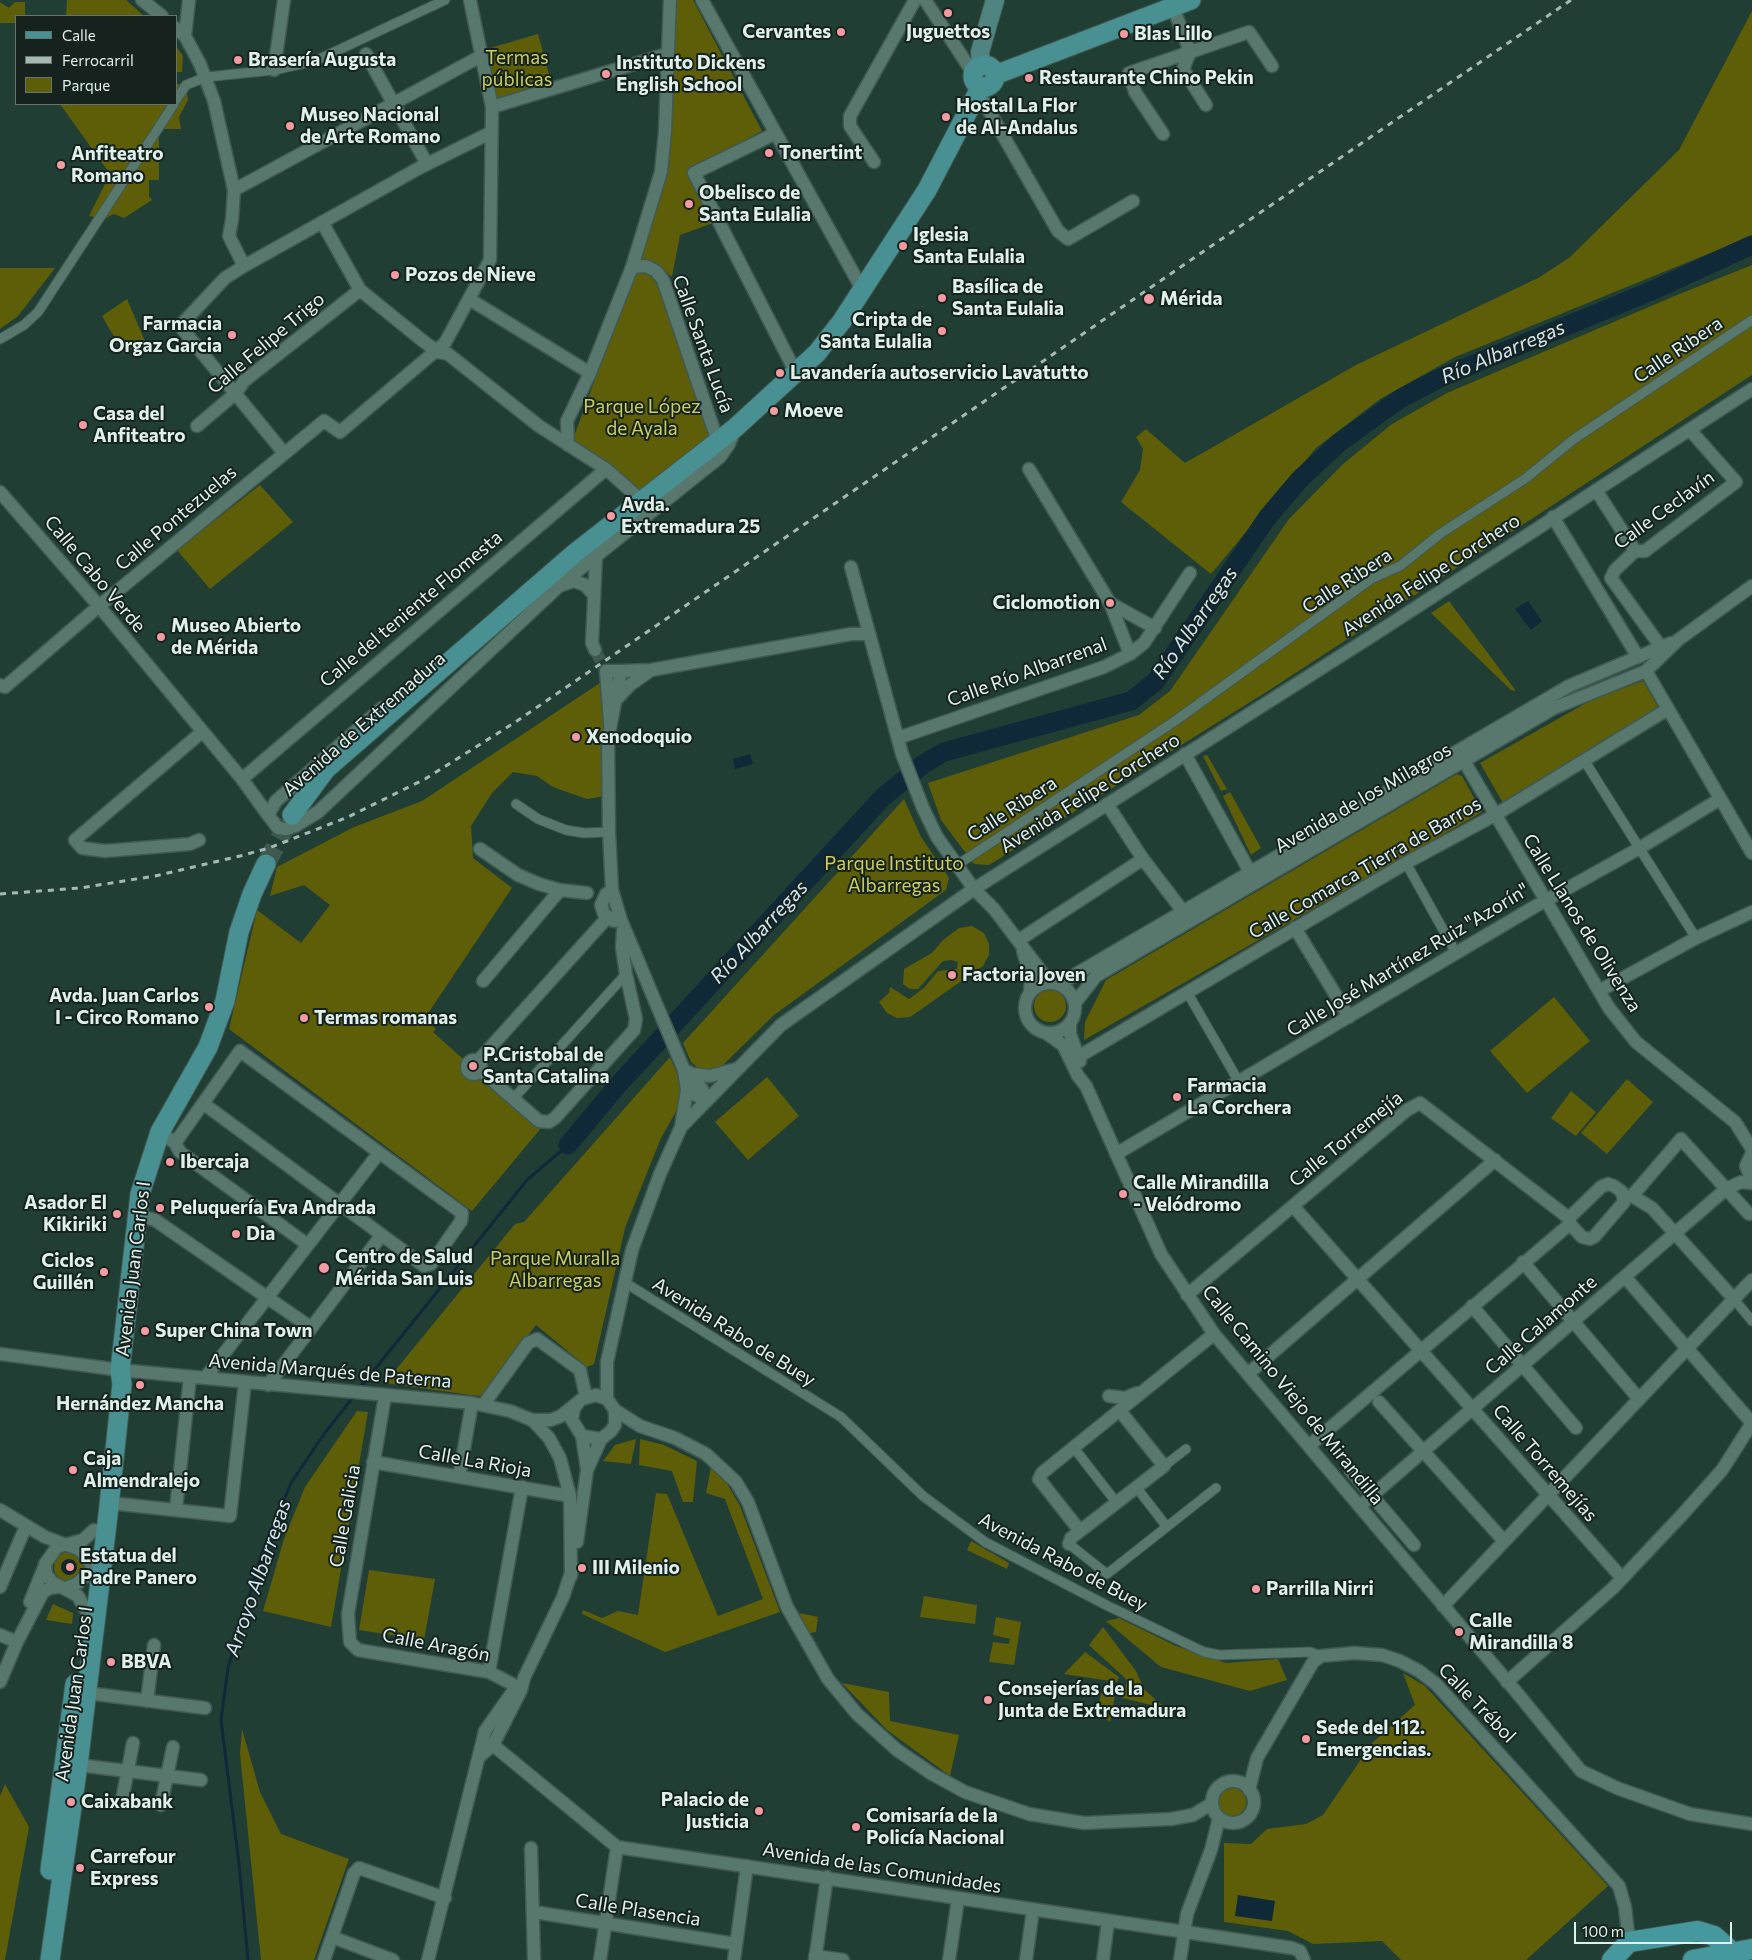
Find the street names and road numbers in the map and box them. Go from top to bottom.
street label: Calle Santa Lucía [667,272,739,416]
street label: Calle Felipe Trigo [203,287,329,399]
street label: Calle Ribera [1629,312,1727,388]
street label: Calle Pontezuelas [111,461,241,575]
street label: Calle Ceclavín [1609,466,1719,554]
street label: Avenida Felipe Corchero [1338,509,1524,641]
street label: Calle Cabo Verde [40,511,150,637]
street label: Calle del teniente Flomesta [315,526,507,692]
street label: Calle Ribera [1298,544,1396,618]
street label: Calle Río Albarrenal [944,632,1110,712]
street label: Avenida de Extremadura [278,647,450,801]
street label: Avenida Felipe Corchero [996,728,1184,858]
street label: Avenida de los Milagros [1271,738,1455,858]
street label: Calle Ribera [963,772,1061,846]
street label: Calle Comarca Tierra de Barros [1245,792,1485,944]
street label: Calle Llanos de Olivenza [1518,830,1646,1016]
street label: Calle José Martínez Ruiz "Azorín" [1283,878,1533,1042]
street label: Calle Torremejía [1285,1086,1407,1192]
street label: Avenida Juan Carlos I [111,1180,155,1358]
street label: Calle Calamonte [1481,1270,1601,1380]
street label: Avenida Rabo de Buey [648,1272,820,1392]
street label: Calle Camino Viejo de Mirandilla [1197,1281,1389,1509]
street label: Avenida Marqués de Paterna [207,1349,453,1393]
street label: Calle Torremejías [1488,1400,1602,1526]
street label: Calle La Rioja [417,1440,533,1482]
street label: Calle Galicia [325,1463,365,1569]
street label: Avenida Rabo de Buey [975,1508,1151,1616]
street label: Avenida Juan Carlos I [50,1605,98,1783]
street label: Calle Aragón [380,1623,492,1667]
street label: Calle Trébol [1434,1659,1520,1747]
street label: Avenida de las Comunidades [761,1838,1003,1898]
street label: Calle Plasencia [574,1889,702,1931]

